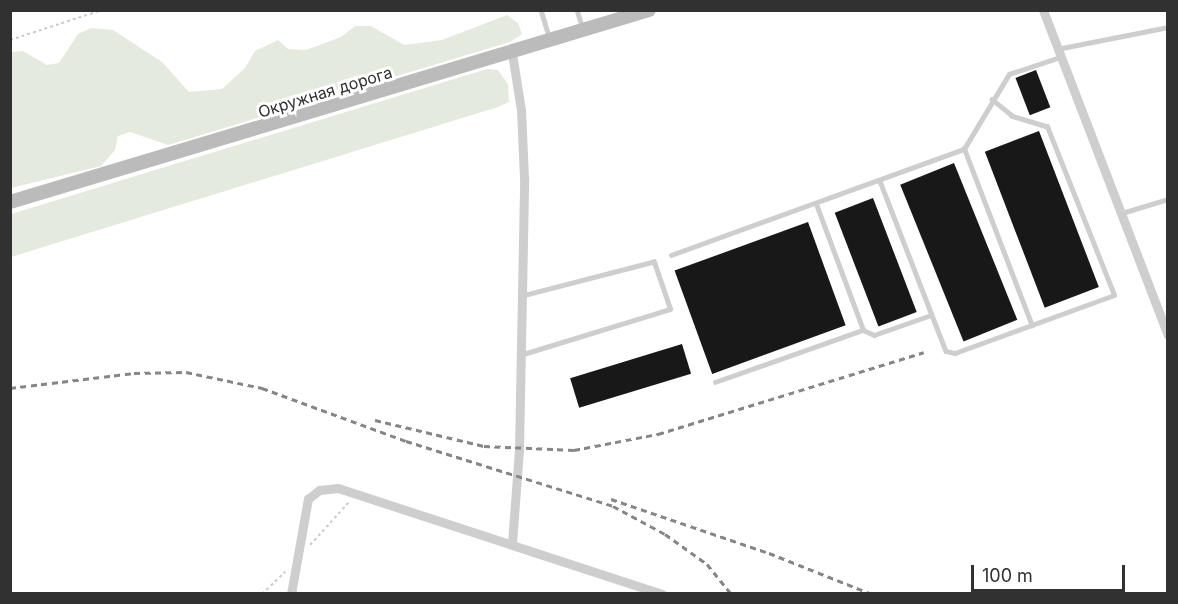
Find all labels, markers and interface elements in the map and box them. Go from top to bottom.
street label: Окружная дорога [256,62,394,122]
scale bar [974,553,1128,591]
text: 100 m [982,565,1033,586]

